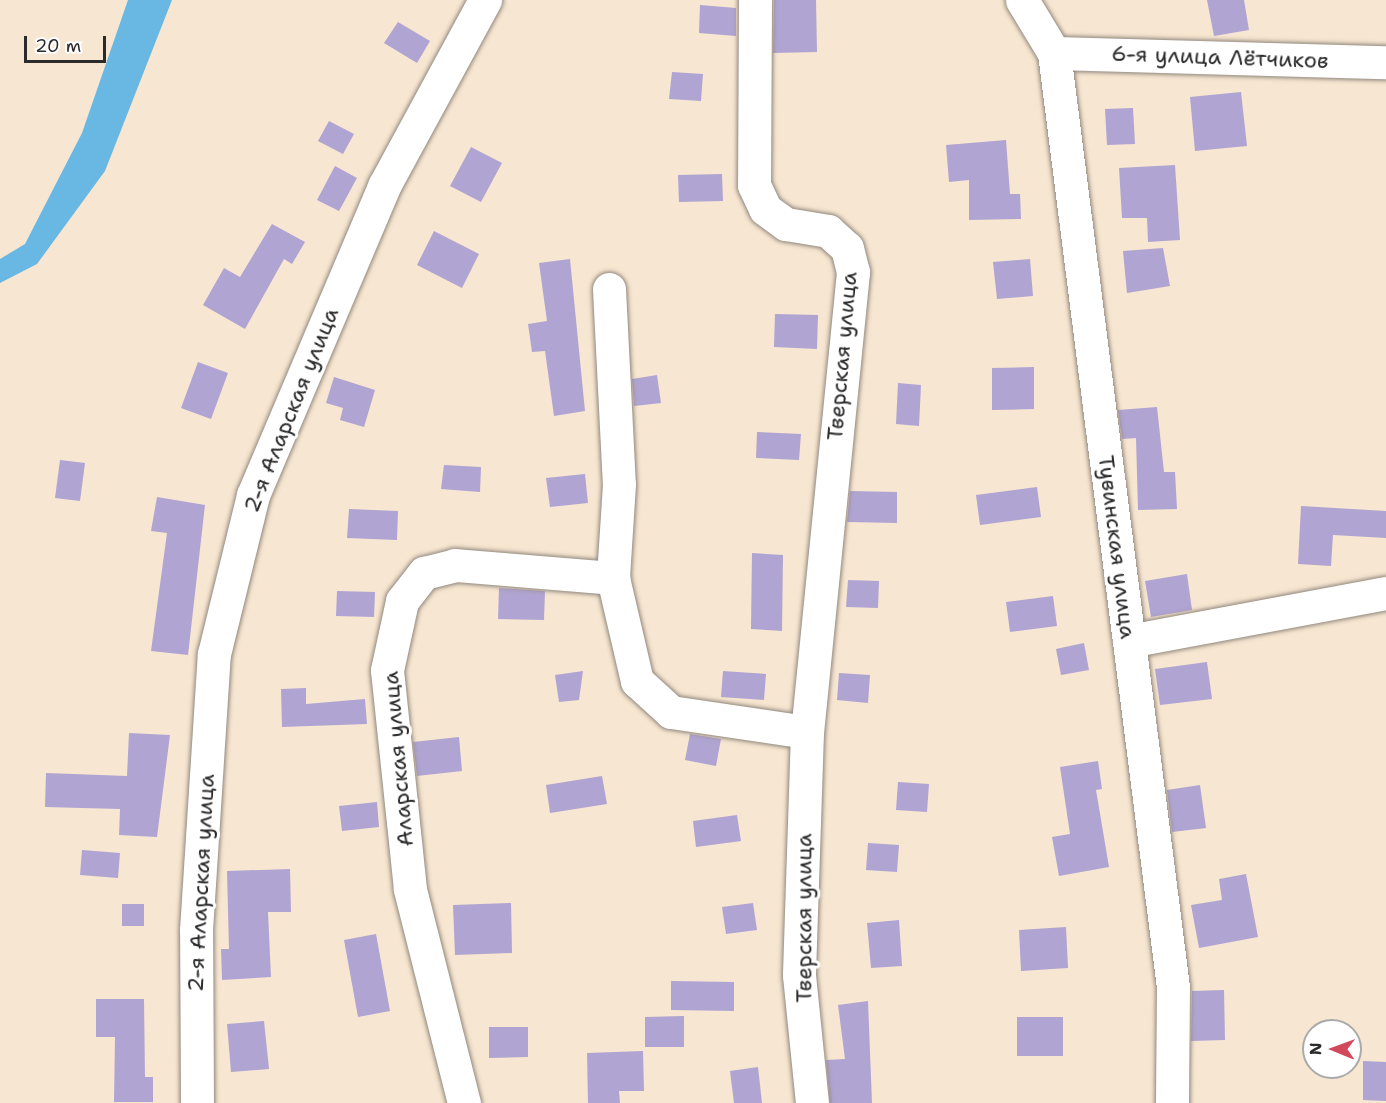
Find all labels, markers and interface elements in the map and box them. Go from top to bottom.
scale bar [27,24,110,62]
text: 20 m [35,34,81,58]
street label: 6-я улица Лётчиков [1111,40,1329,74]
street label: Тверская улица [821,271,863,441]
street label: 2-я Аларская улица [238,304,344,516]
street label: Тувинская улица [1093,454,1141,640]
street label: Аларская улица [377,670,419,848]
street label: 2-я Аларская улица [182,773,220,993]
street label: Тверская улица [791,833,817,1003]
north arrow [1302,1019,1362,1079]
text: N [1305,1042,1326,1055]

